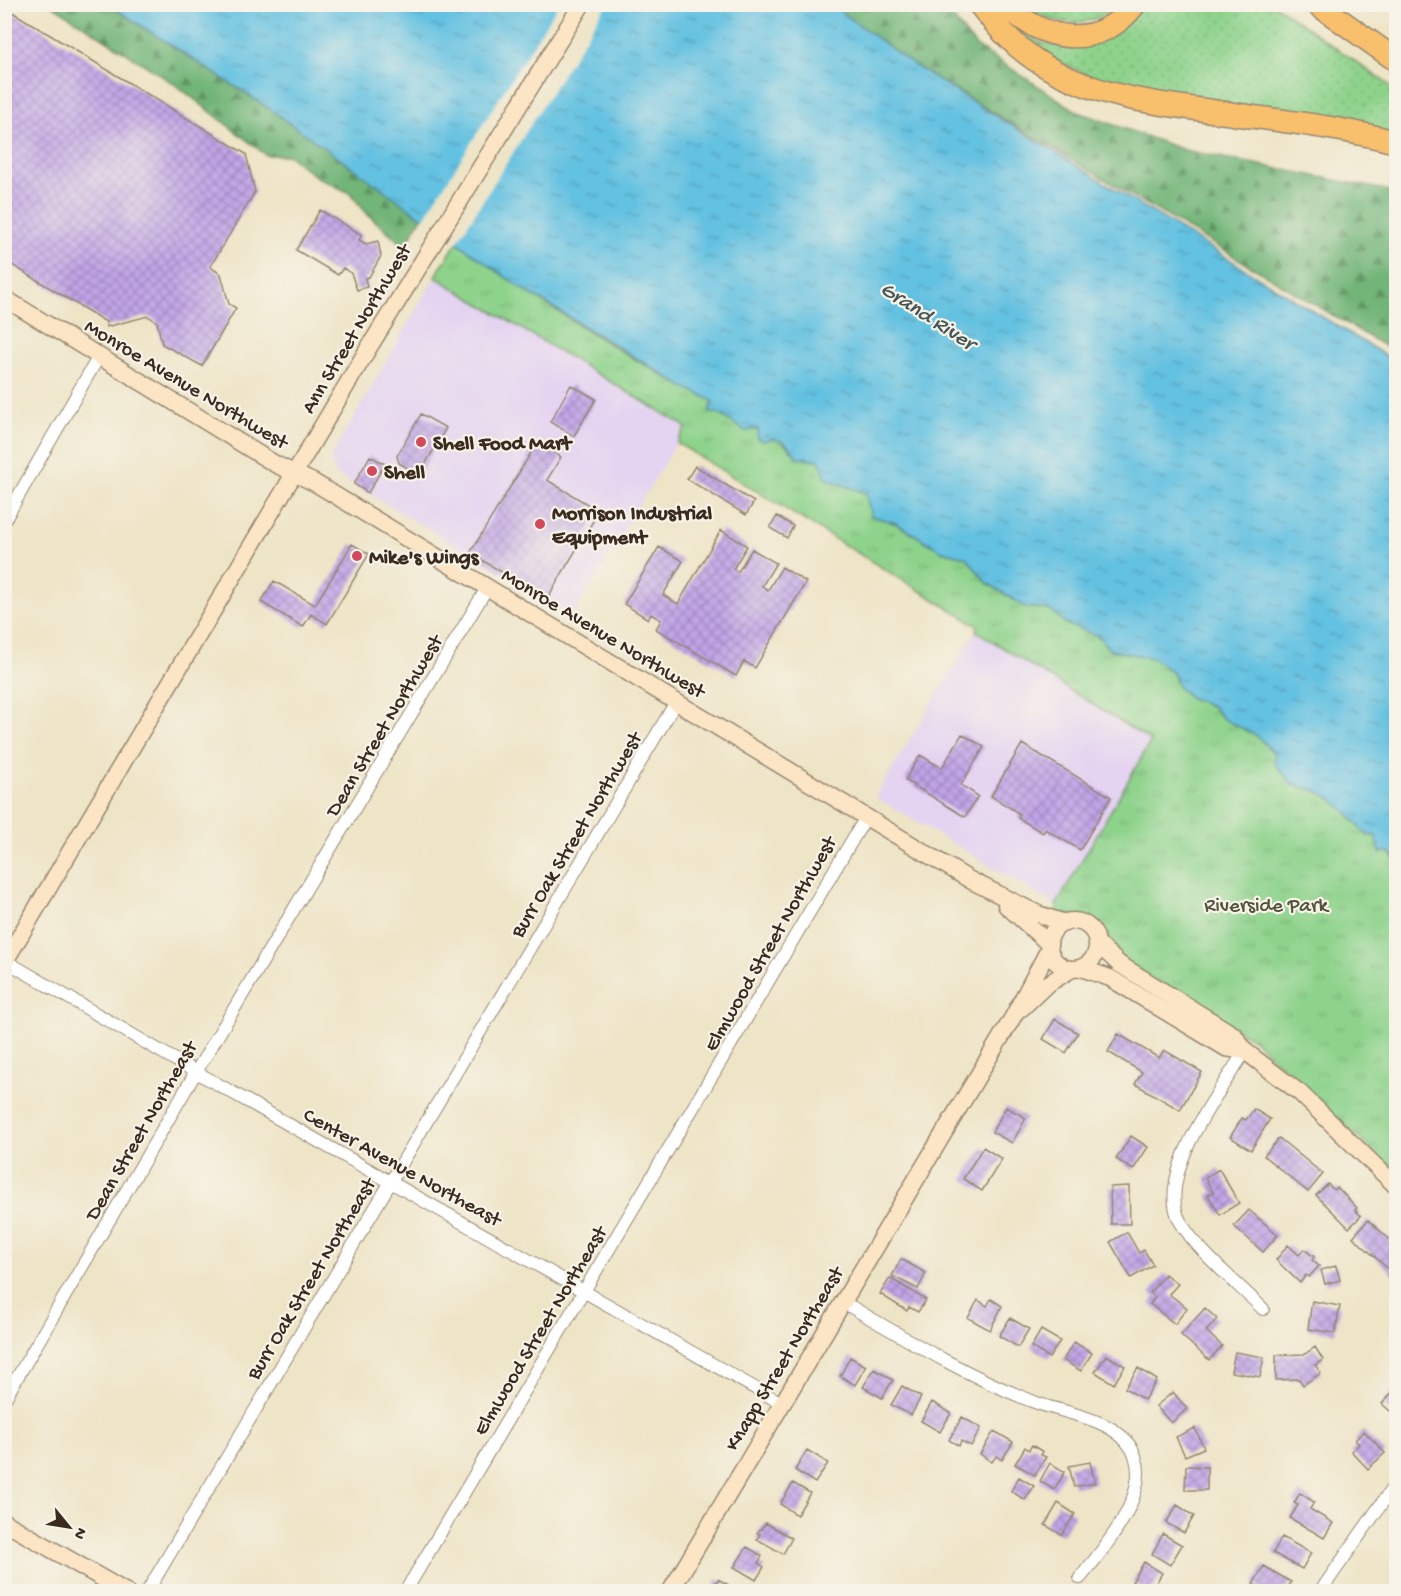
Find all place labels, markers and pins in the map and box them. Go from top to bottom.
place label: Shell Food Mart [433,433,574,458]
marker: Shell Food Mart [414,435,428,449]
place label: Shell [384,462,425,487]
marker: Shell [365,464,379,478]
place label: Morrison Industrial Equipment [552,503,713,552]
marker: Morrison Industrial Equipment [533,517,547,531]
place label: Mike's Wings [369,547,480,572]
marker: Mike's Wings [350,549,364,563]

